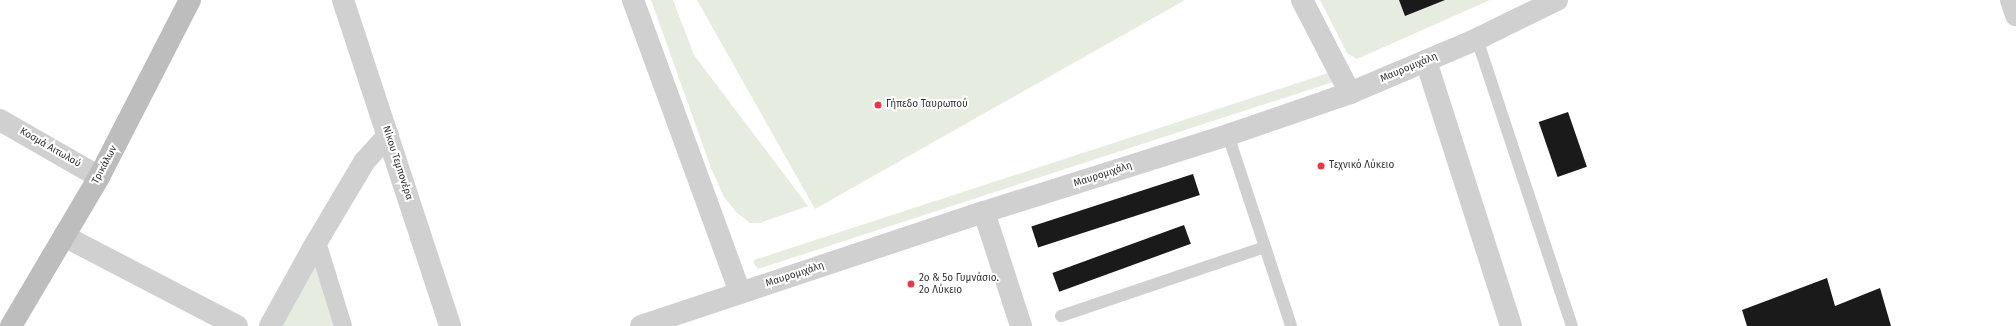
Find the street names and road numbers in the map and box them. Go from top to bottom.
street label: Μαυρομιχάλη [1379,51,1439,85]
street label: Νίκου Τεμπονέρα [379,125,415,201]
street label: Κοσμά Αιτωλού [17,126,83,170]
street label: Τρικάλων [90,144,120,186]
street label: Μαυρομιχάλη [1072,160,1134,190]
street label: Μαυρομιχάλη [764,260,826,290]

